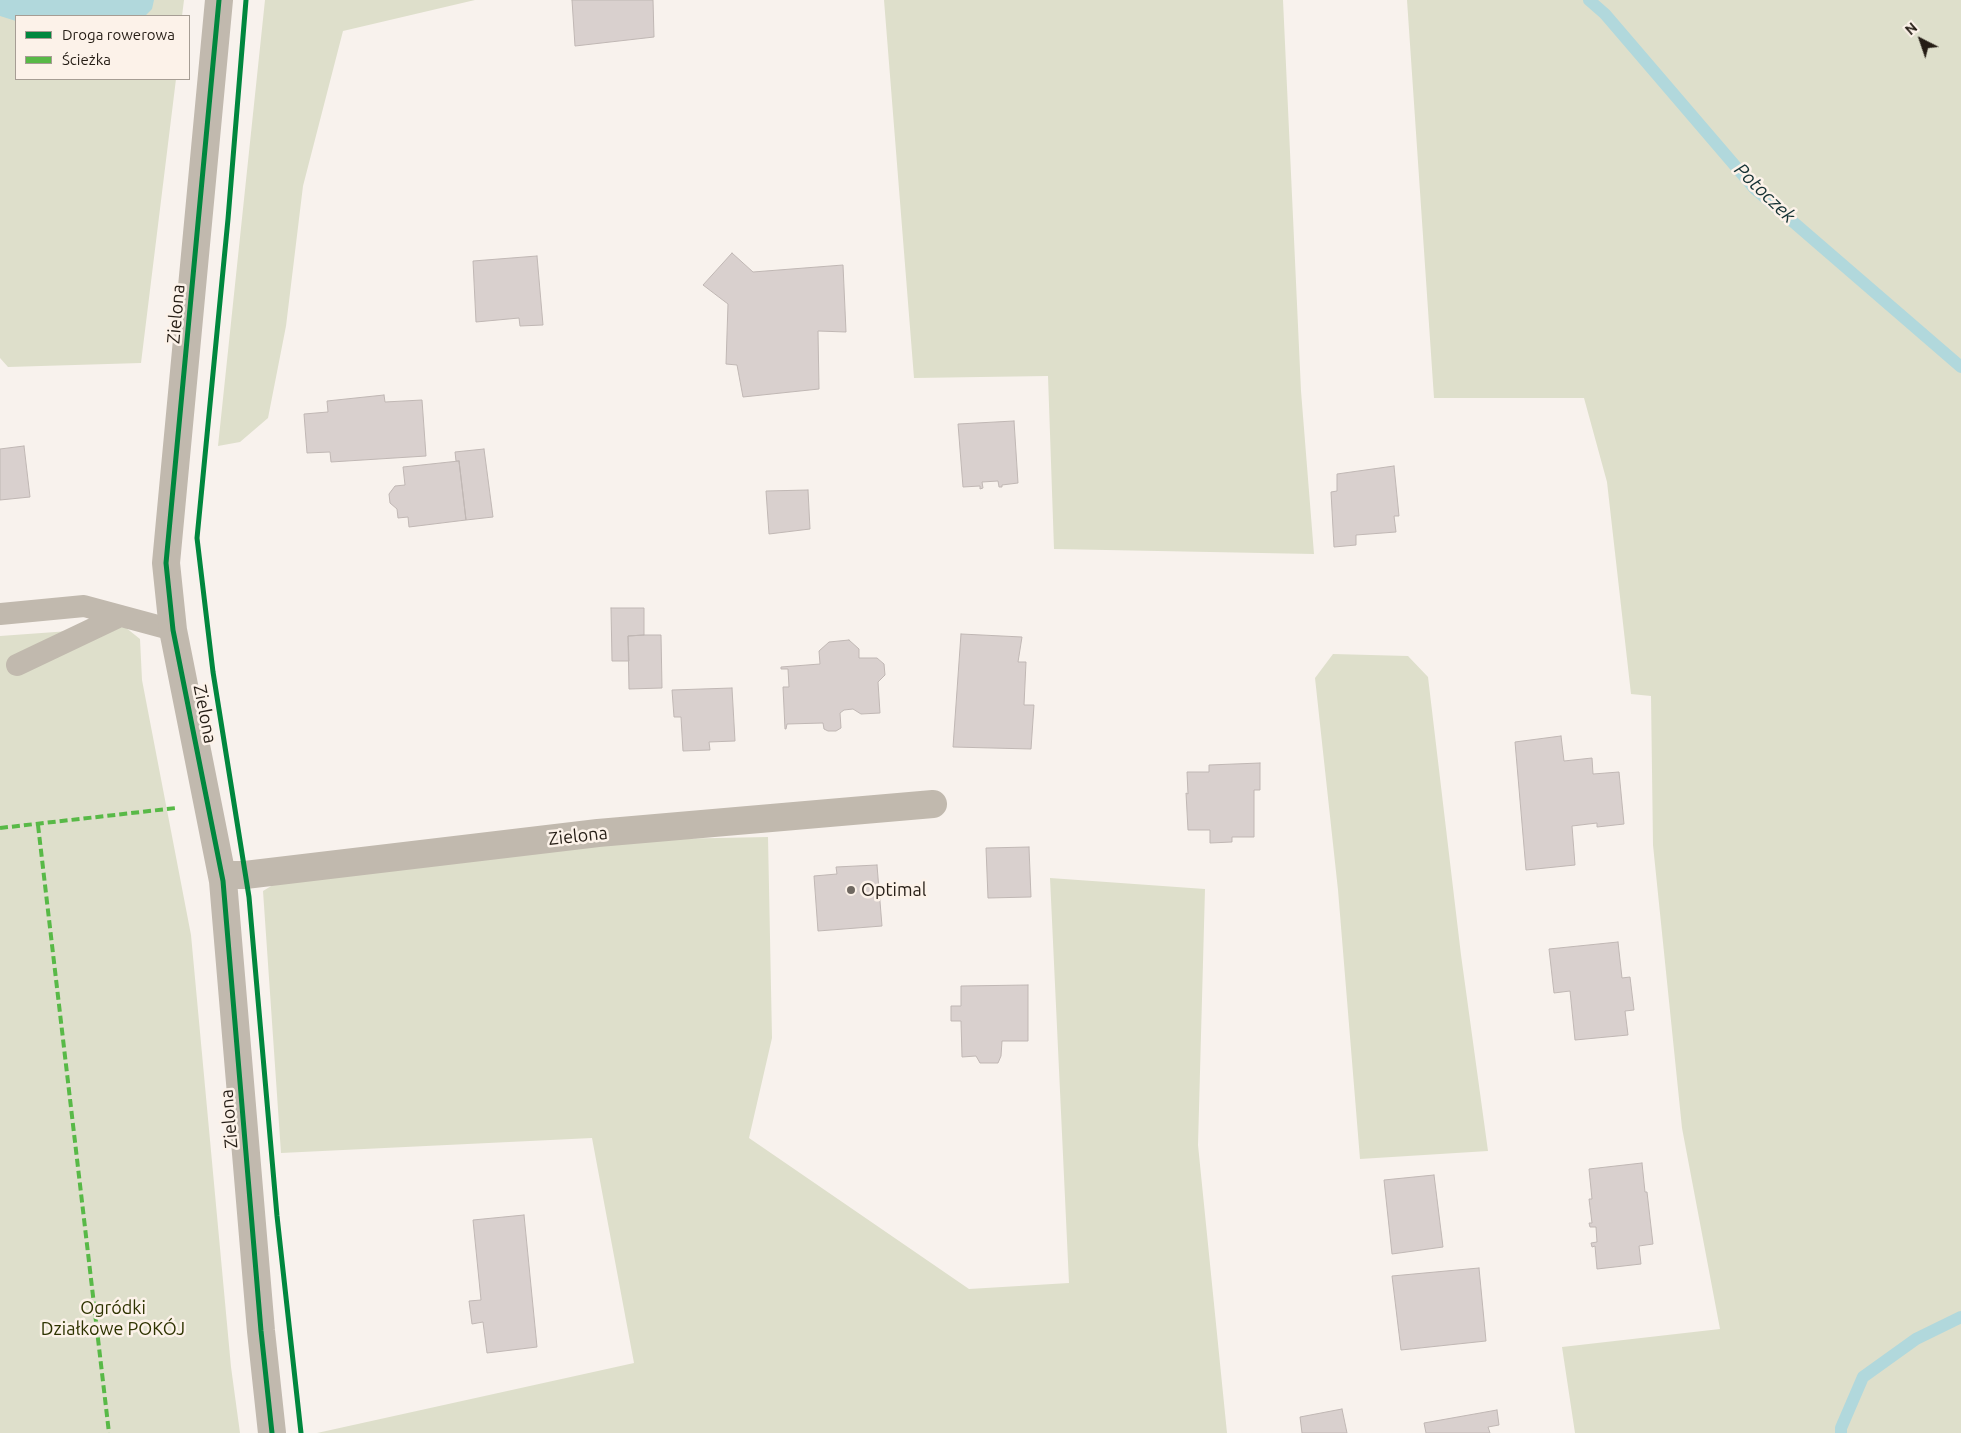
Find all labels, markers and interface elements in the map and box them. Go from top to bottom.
legend [15,15,190,80]
north arrow [1896,15,1946,65]
text: N [1902,19,1920,38]
text: Droga rowerowa [62,26,175,43]
text: Ścieżka [62,51,111,68]
water label: Potoczek [1730,158,1800,228]
street label: Zielona [163,283,189,345]
street label: Zielona [189,683,221,745]
street label: Zielona [547,822,609,850]
place label: Optimal [861,879,926,901]
marker: Optimal [845,884,857,896]
street label: Zielona [216,1088,242,1150]
park label: Ogródki Działkowe POKÓJ [41,1297,185,1340]

